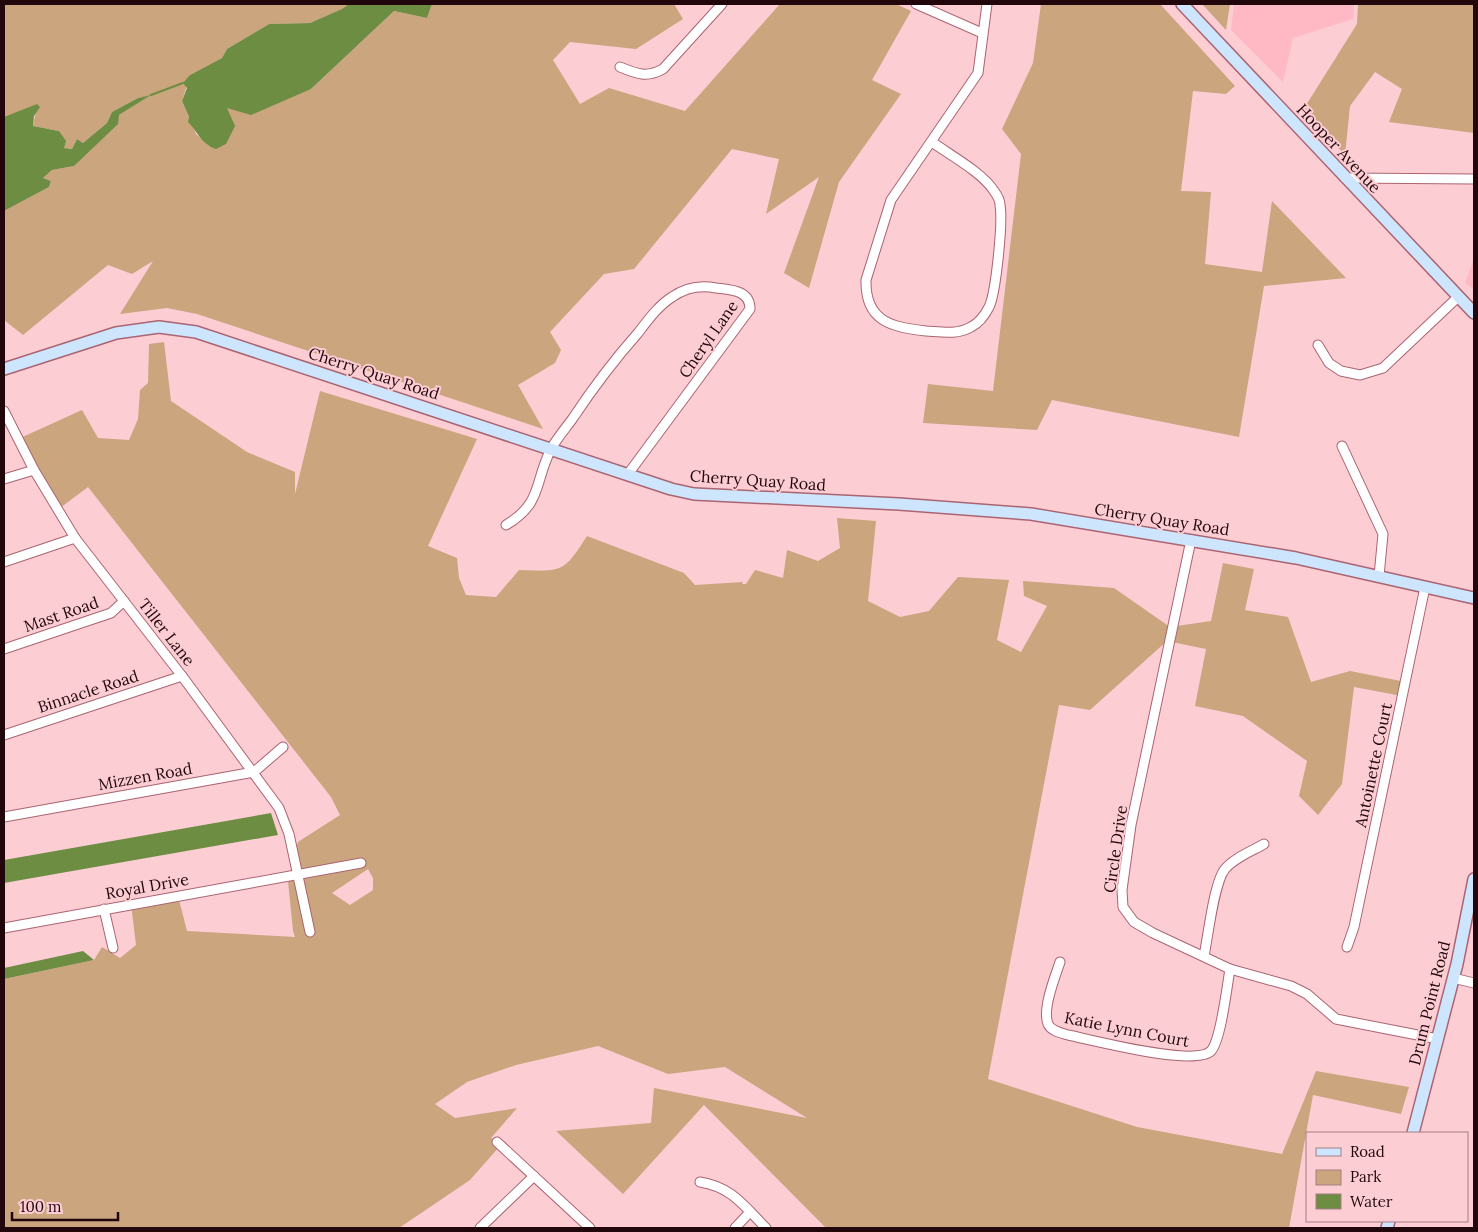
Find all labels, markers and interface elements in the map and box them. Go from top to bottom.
street label: Hooper Avenue [1293,99,1386,197]
street label: Cheryl Lane [674,296,742,382]
street label: Cherry Quay Road [306,342,442,404]
street label: Cherry Quay Road [689,465,827,495]
street label: Cherry Quay Road [1093,498,1231,540]
street label: Mast Road [21,592,101,636]
street label: Tiller Lane [135,595,200,670]
street label: Binnacle Road [35,665,141,717]
street label: Antoinette Court [1350,700,1396,830]
street label: Mizzen Road [96,758,194,794]
street label: Circle Drive [1099,804,1131,894]
street label: Royal Drive [104,869,191,903]
street label: Drum Point Road [1404,938,1454,1067]
street label: Katie Lynn Court [1063,1007,1192,1051]
legend [1306,1132,1468,1222]
text: Road [1350,1142,1385,1161]
text: Park [1350,1167,1381,1186]
scale bar [12,1190,119,1222]
text: Water [1350,1192,1393,1211]
text: 100 m [20,1197,61,1216]

